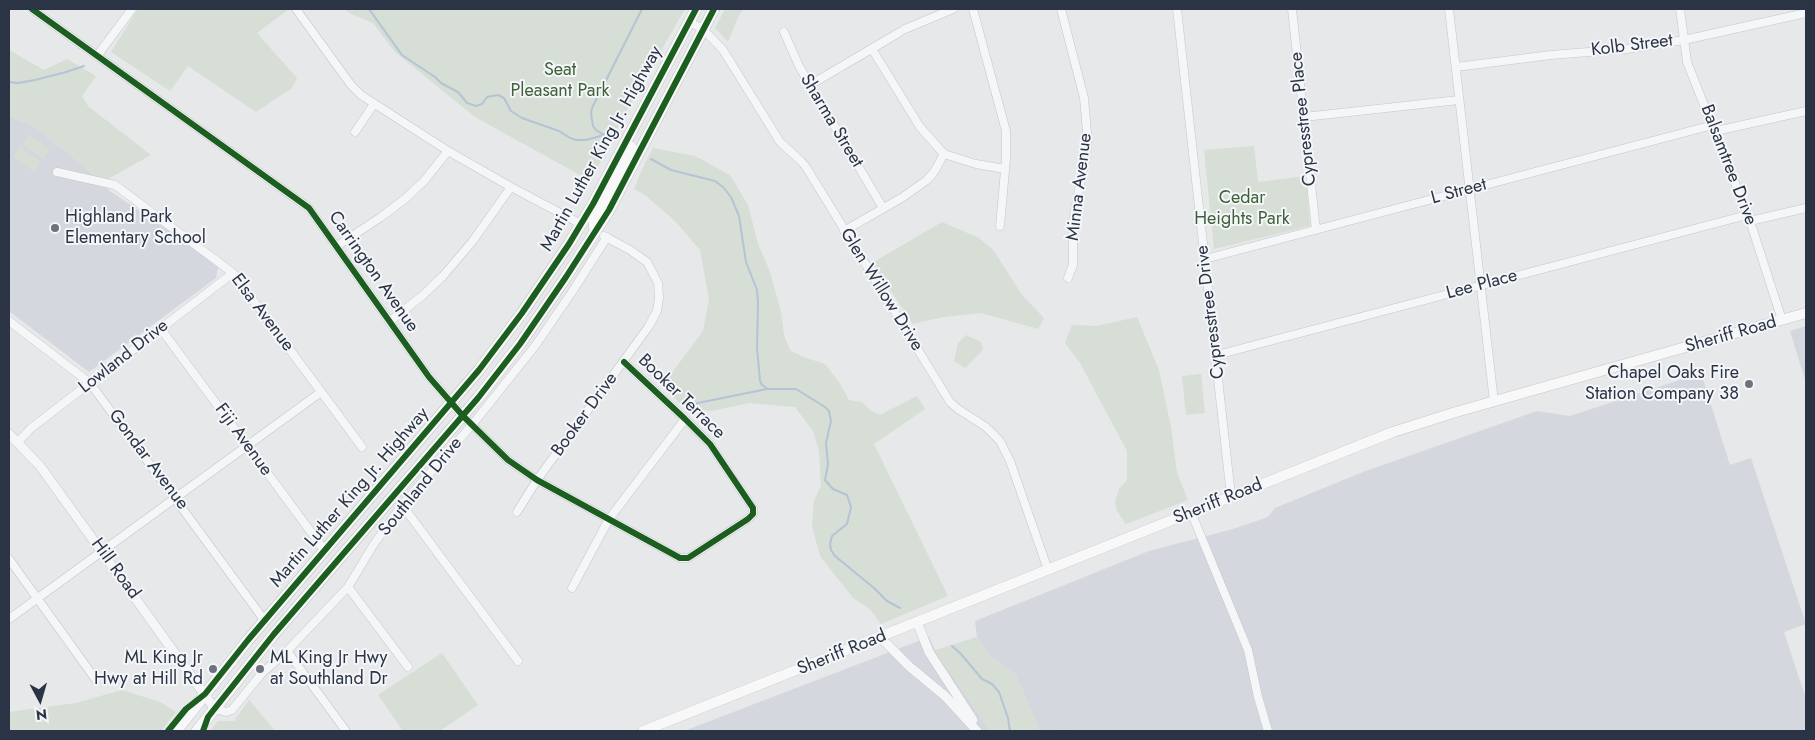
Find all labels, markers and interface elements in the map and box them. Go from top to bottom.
street label: Kolb Street [1590,30,1674,62]
street label: Martin Luther King Jr. Highway [537,43,667,255]
street label: Cypresstree Place [1286,51,1322,187]
park label: Seat Pleasant Park [510,60,610,102]
street label: Sharma Street [795,70,867,172]
street label: Balsamtree Drive [1695,102,1761,228]
street label: Minna Avenue [1063,132,1097,242]
street label: L Street [1429,174,1489,210]
park label: Cedar Heights Park [1194,188,1290,230]
place label: Highland Park Elementary School [65,207,206,250]
street label: Carrington Avenue [323,207,423,337]
marker: Highland Park Elementary School [49,222,61,234]
street label: Glen Willow Drive [835,225,927,355]
street label: Cypresstree Drive [1192,244,1230,380]
street label: Lee Place [1444,265,1520,305]
street label: Elsa Avenue [226,270,298,356]
street label: Sheriff Road [1683,312,1779,358]
street label: Lowland Drive [75,315,173,399]
street label: Booker Terrace [633,350,729,444]
place label: Chapel Oaks Fire Station Company 38 [1585,363,1739,406]
street label: Booker Drive [547,369,623,461]
marker: Chapel Oaks Fire Station Company 38 [1743,378,1755,390]
street label: Fiji Avenue [209,400,277,480]
street label: Martin Luther King Jr. Highway [266,404,434,592]
street label: Gondar Avenue [103,406,193,514]
street label: Southland Drive [375,433,467,541]
street label: Sheriff Road [1170,474,1266,530]
street label: Hill Road [86,534,144,604]
street label: Sheriff Road [794,625,890,681]
place label: ML King Jr Hwy at Hill Rd [94,648,203,691]
place label: ML King Jr Hwy at Southland Dr [270,648,388,691]
marker: ML King Jr Hwy at Hill Rd [207,663,219,675]
marker: ML King Jr Hwy at Southland Dr [254,663,266,675]
north arrow [15,675,65,725]
text: N [35,704,48,725]

